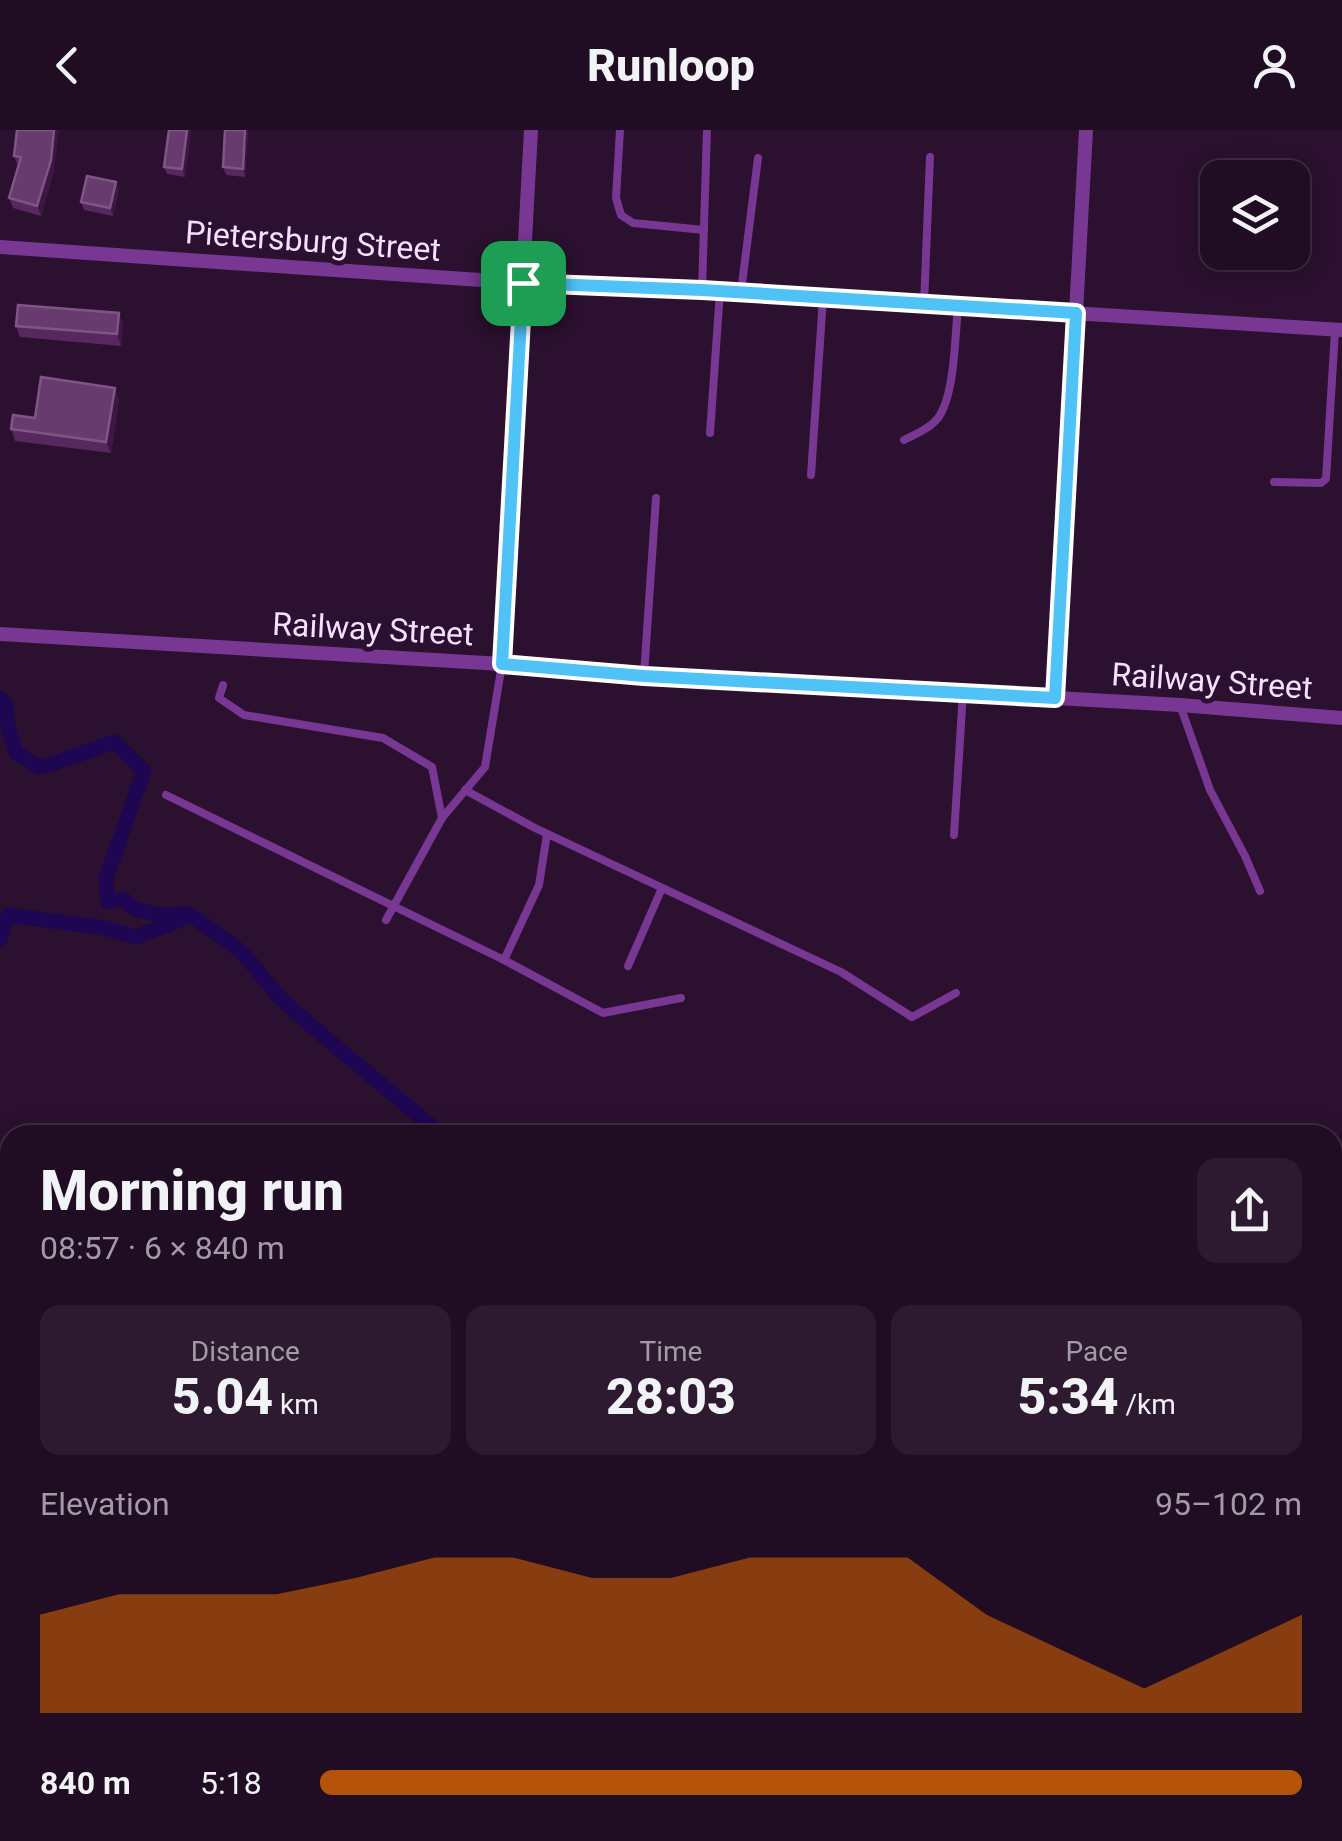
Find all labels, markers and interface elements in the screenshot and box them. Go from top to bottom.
icon: back [40,38,95,93]
icon: person [1247,38,1302,93]
text: Runloop [587,39,755,92]
map controls [1200,160,1310,270]
button: layers [1200,160,1310,270]
street label: Pietersburg Street [184,213,442,269]
pin [481,241,566,326]
icon: arrive [496,256,551,311]
street label: Railway Street [271,605,475,653]
street label: Railway Street [1110,655,1314,707]
button: share [1197,1158,1302,1263]
text: Morning run [40,1159,344,1223]
text: 08:57 · 6 × 840 m [40,1229,285,1267]
text: Distance [191,1335,300,1368]
text: Time [640,1335,702,1368]
text: Pace [1066,1335,1128,1368]
text: 5.04 [172,1368,273,1426]
text: 28:03 [606,1368,736,1426]
text: 5:34 [1018,1368,1119,1426]
text: km [273,1388,319,1421]
text: /km [1119,1388,1176,1421]
text: Elevation [40,1485,170,1523]
text: 95–102 m [1155,1485,1302,1523]
text: 840 m [40,1764,131,1802]
text: 5:18 [200,1764,262,1802]

